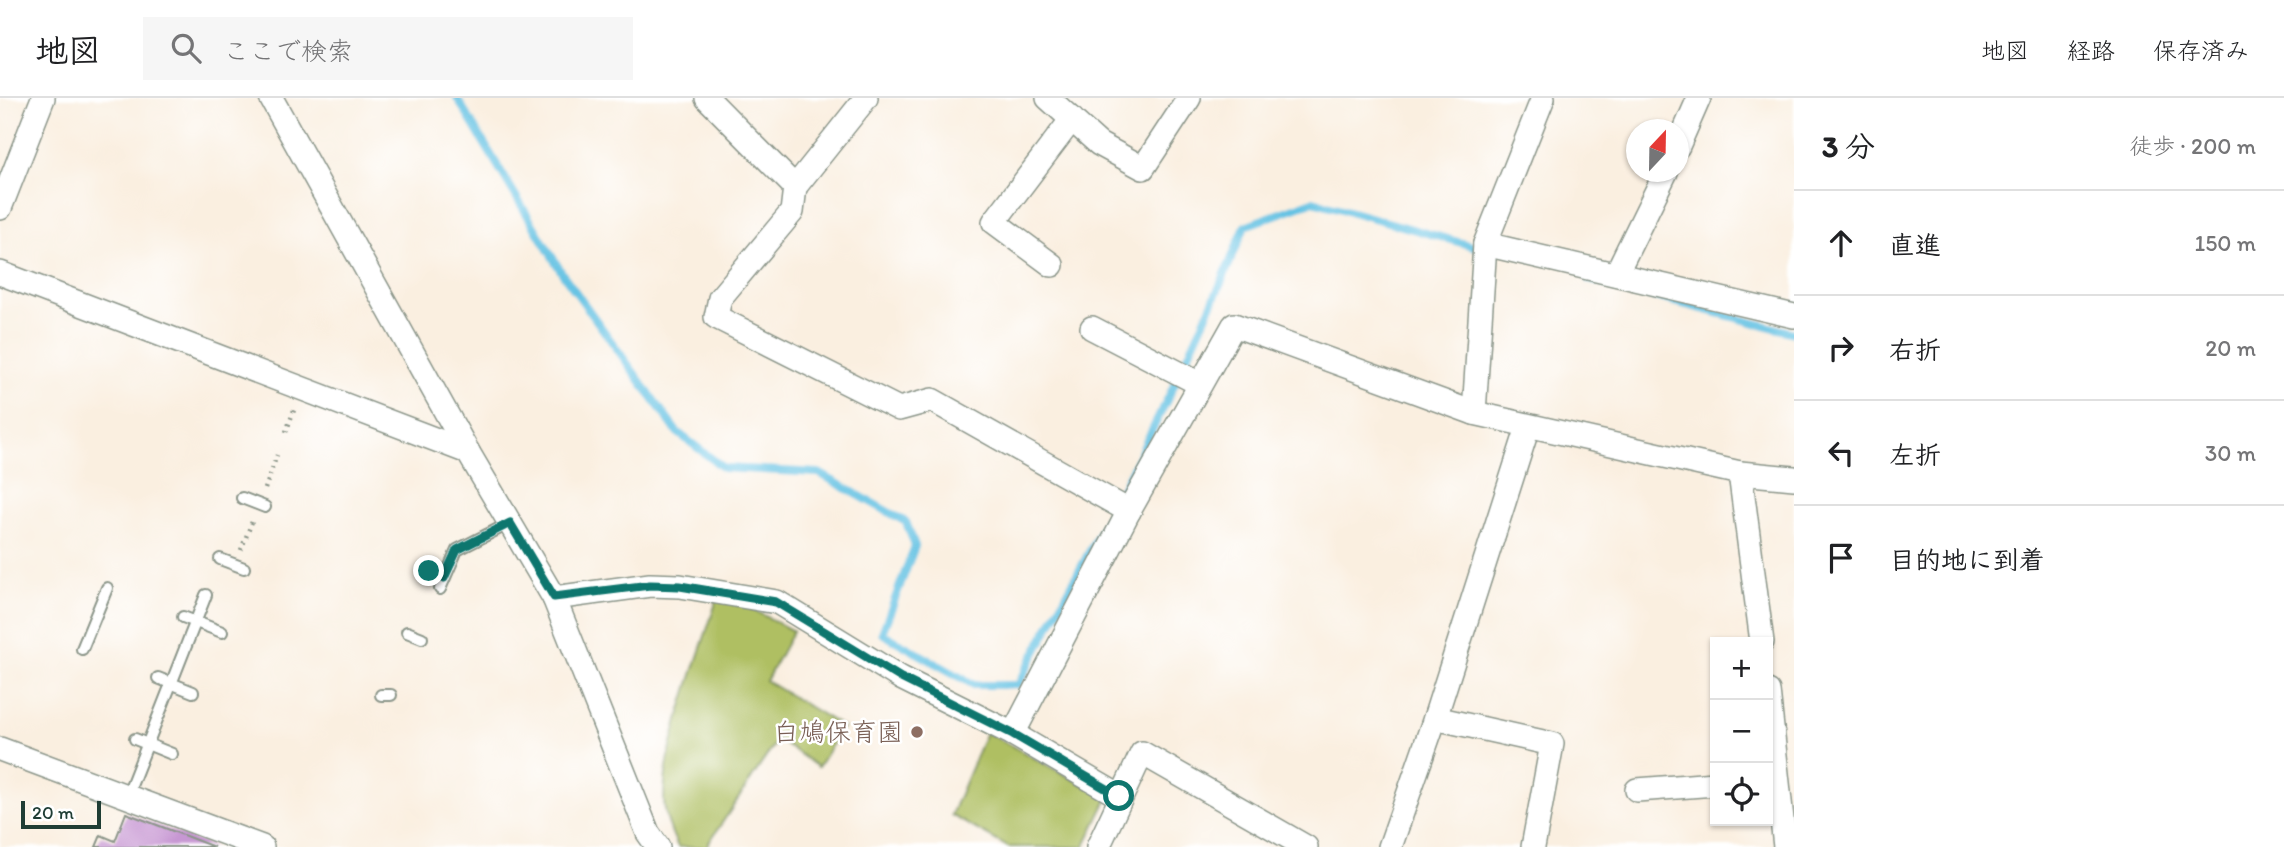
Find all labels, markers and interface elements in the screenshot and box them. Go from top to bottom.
search box [143,17,633,80]
icon: search [167,29,205,67]
text: 地図 [35,31,101,70]
text: ここで検索 [223,35,353,67]
text: 地図 [1981,36,2029,65]
text: 経路 [2067,36,2115,65]
text: 保存済み [2153,36,2249,65]
north arrow [1626,119,1689,182]
text: 3 分 [1822,128,1875,165]
text: 徒歩 · 200 m [2129,132,2256,160]
icon: ahead [1822,224,1860,262]
text: 直進 [1889,229,1941,261]
text: 150 m [2195,229,2256,257]
icon: right [1822,329,1860,367]
text: 右折 [1889,334,1941,366]
text: 20 m [2205,334,2256,362]
icon: left [1822,434,1860,472]
text: 左折 [1889,439,1941,471]
text: 30 m [2205,439,2256,467]
icon: arrive [1822,539,1860,577]
text: 目的地に到着 [1889,544,2045,576]
route end [413,555,444,586]
map controls [1710,637,1773,826]
button: + [1710,637,1773,700]
button: − [1710,700,1773,763]
place label: 白鳩保育園 [773,716,903,748]
marker: 白鳩保育園 [909,724,925,740]
button: locate [1710,763,1773,826]
route start [1103,780,1134,811]
scale bar [21,798,102,830]
text: 20 m [32,801,74,824]

